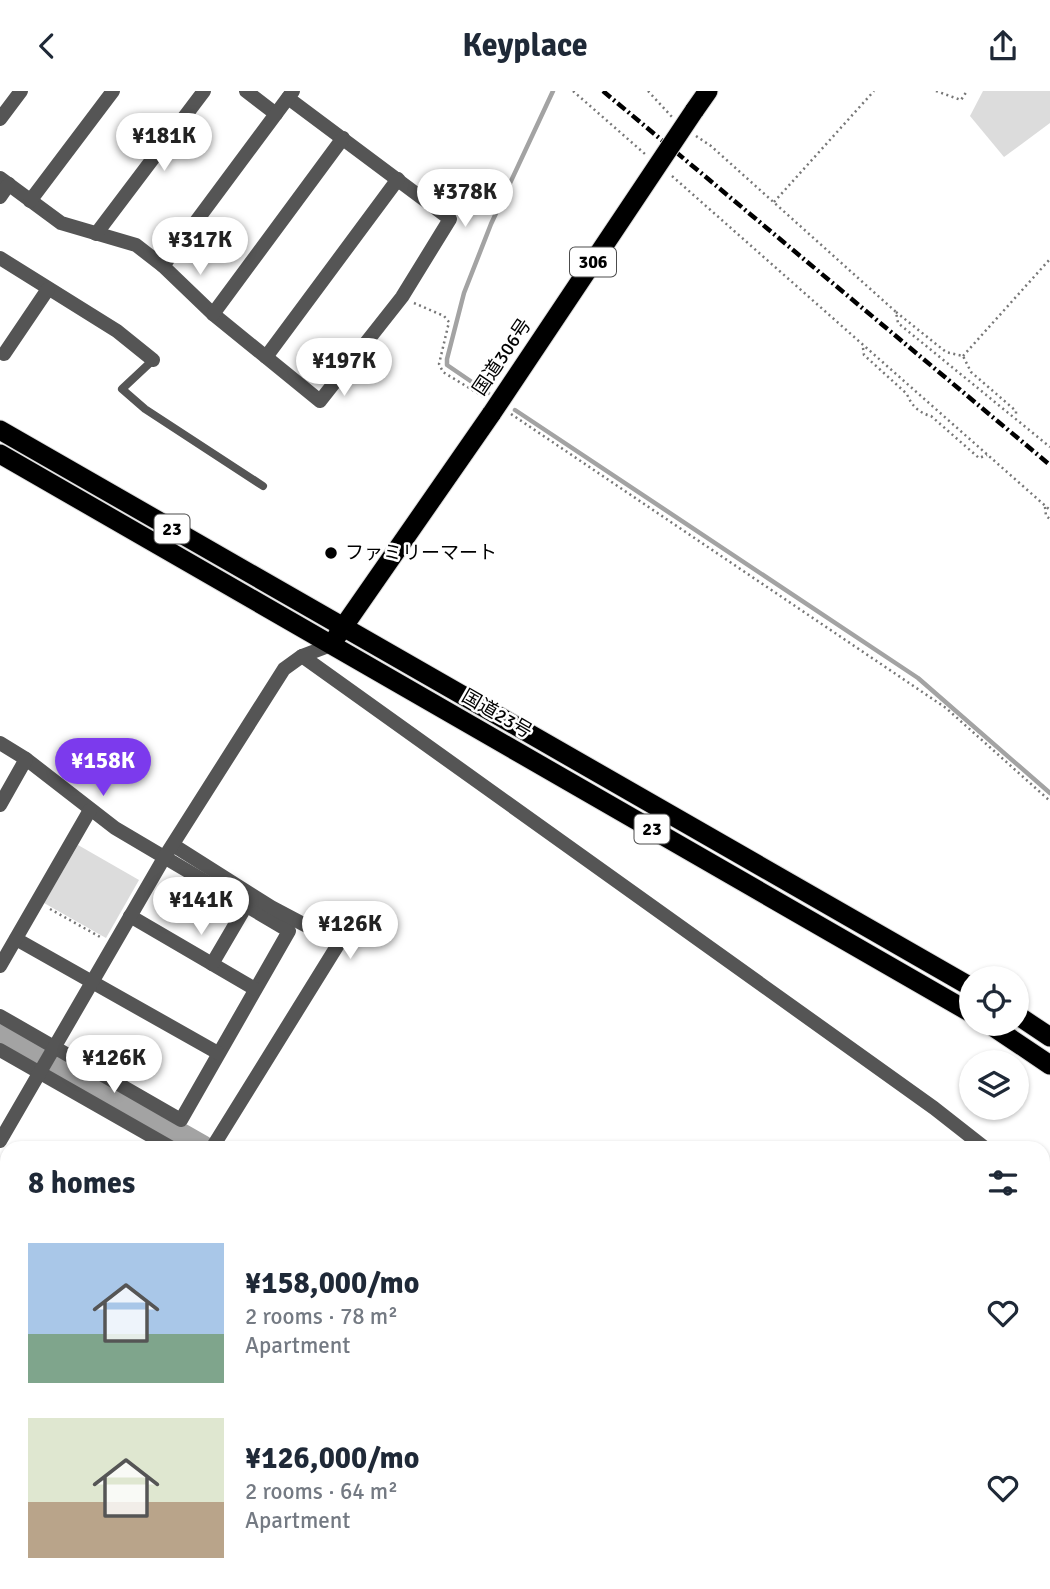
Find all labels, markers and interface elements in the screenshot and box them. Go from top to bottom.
text: Keyplace [462,26,588,65]
icon: back [28,27,66,65]
icon: share [984,27,1022,65]
pin: ¥181K [115,113,213,173]
text: ¥181K [132,121,196,150]
pin: ¥378K [416,169,514,229]
text: ¥378K [433,177,497,206]
pin: ¥317K [151,218,249,277]
text: ¥317K [168,225,232,254]
road number: 306 [570,247,616,277]
street label: 国道306号 [468,314,536,400]
pin: ¥197K [295,338,393,398]
text: ¥197K [312,346,376,375]
road number: 23 [154,515,190,543]
place label: ファミリーマート [345,541,497,565]
marker: ファミリーマート [323,545,339,561]
street label: 国道23号 [457,684,537,744]
pin: ¥158K [54,739,152,798]
text: ¥158K [71,746,135,775]
road number: 23 [634,815,670,843]
pin: ¥141K [152,877,250,937]
text: ¥141K [169,885,233,914]
pin: ¥126K [301,901,399,961]
text: ¥126K [318,909,382,938]
map controls [959,966,1029,1120]
button: locate [959,966,1029,1036]
pin: ¥126K [65,1035,163,1095]
text: ¥126K [82,1043,146,1072]
button: layers [959,1050,1029,1120]
icon: filters [984,1164,1022,1202]
text: 8 homes [28,1165,135,1202]
text: ¥158,000/mo [245,1265,419,1302]
icon: home [84,1271,168,1355]
icon: heart [984,1294,1022,1332]
text: 2 rooms · 78 m² [245,1302,398,1331]
text: Apartment [245,1331,350,1360]
text: ¥126,000/mo [245,1440,419,1477]
icon: home [84,1446,168,1530]
icon: heart [984,1469,1022,1507]
text: 2 rooms · 64 m² [245,1477,398,1506]
text: Apartment [245,1506,350,1535]

